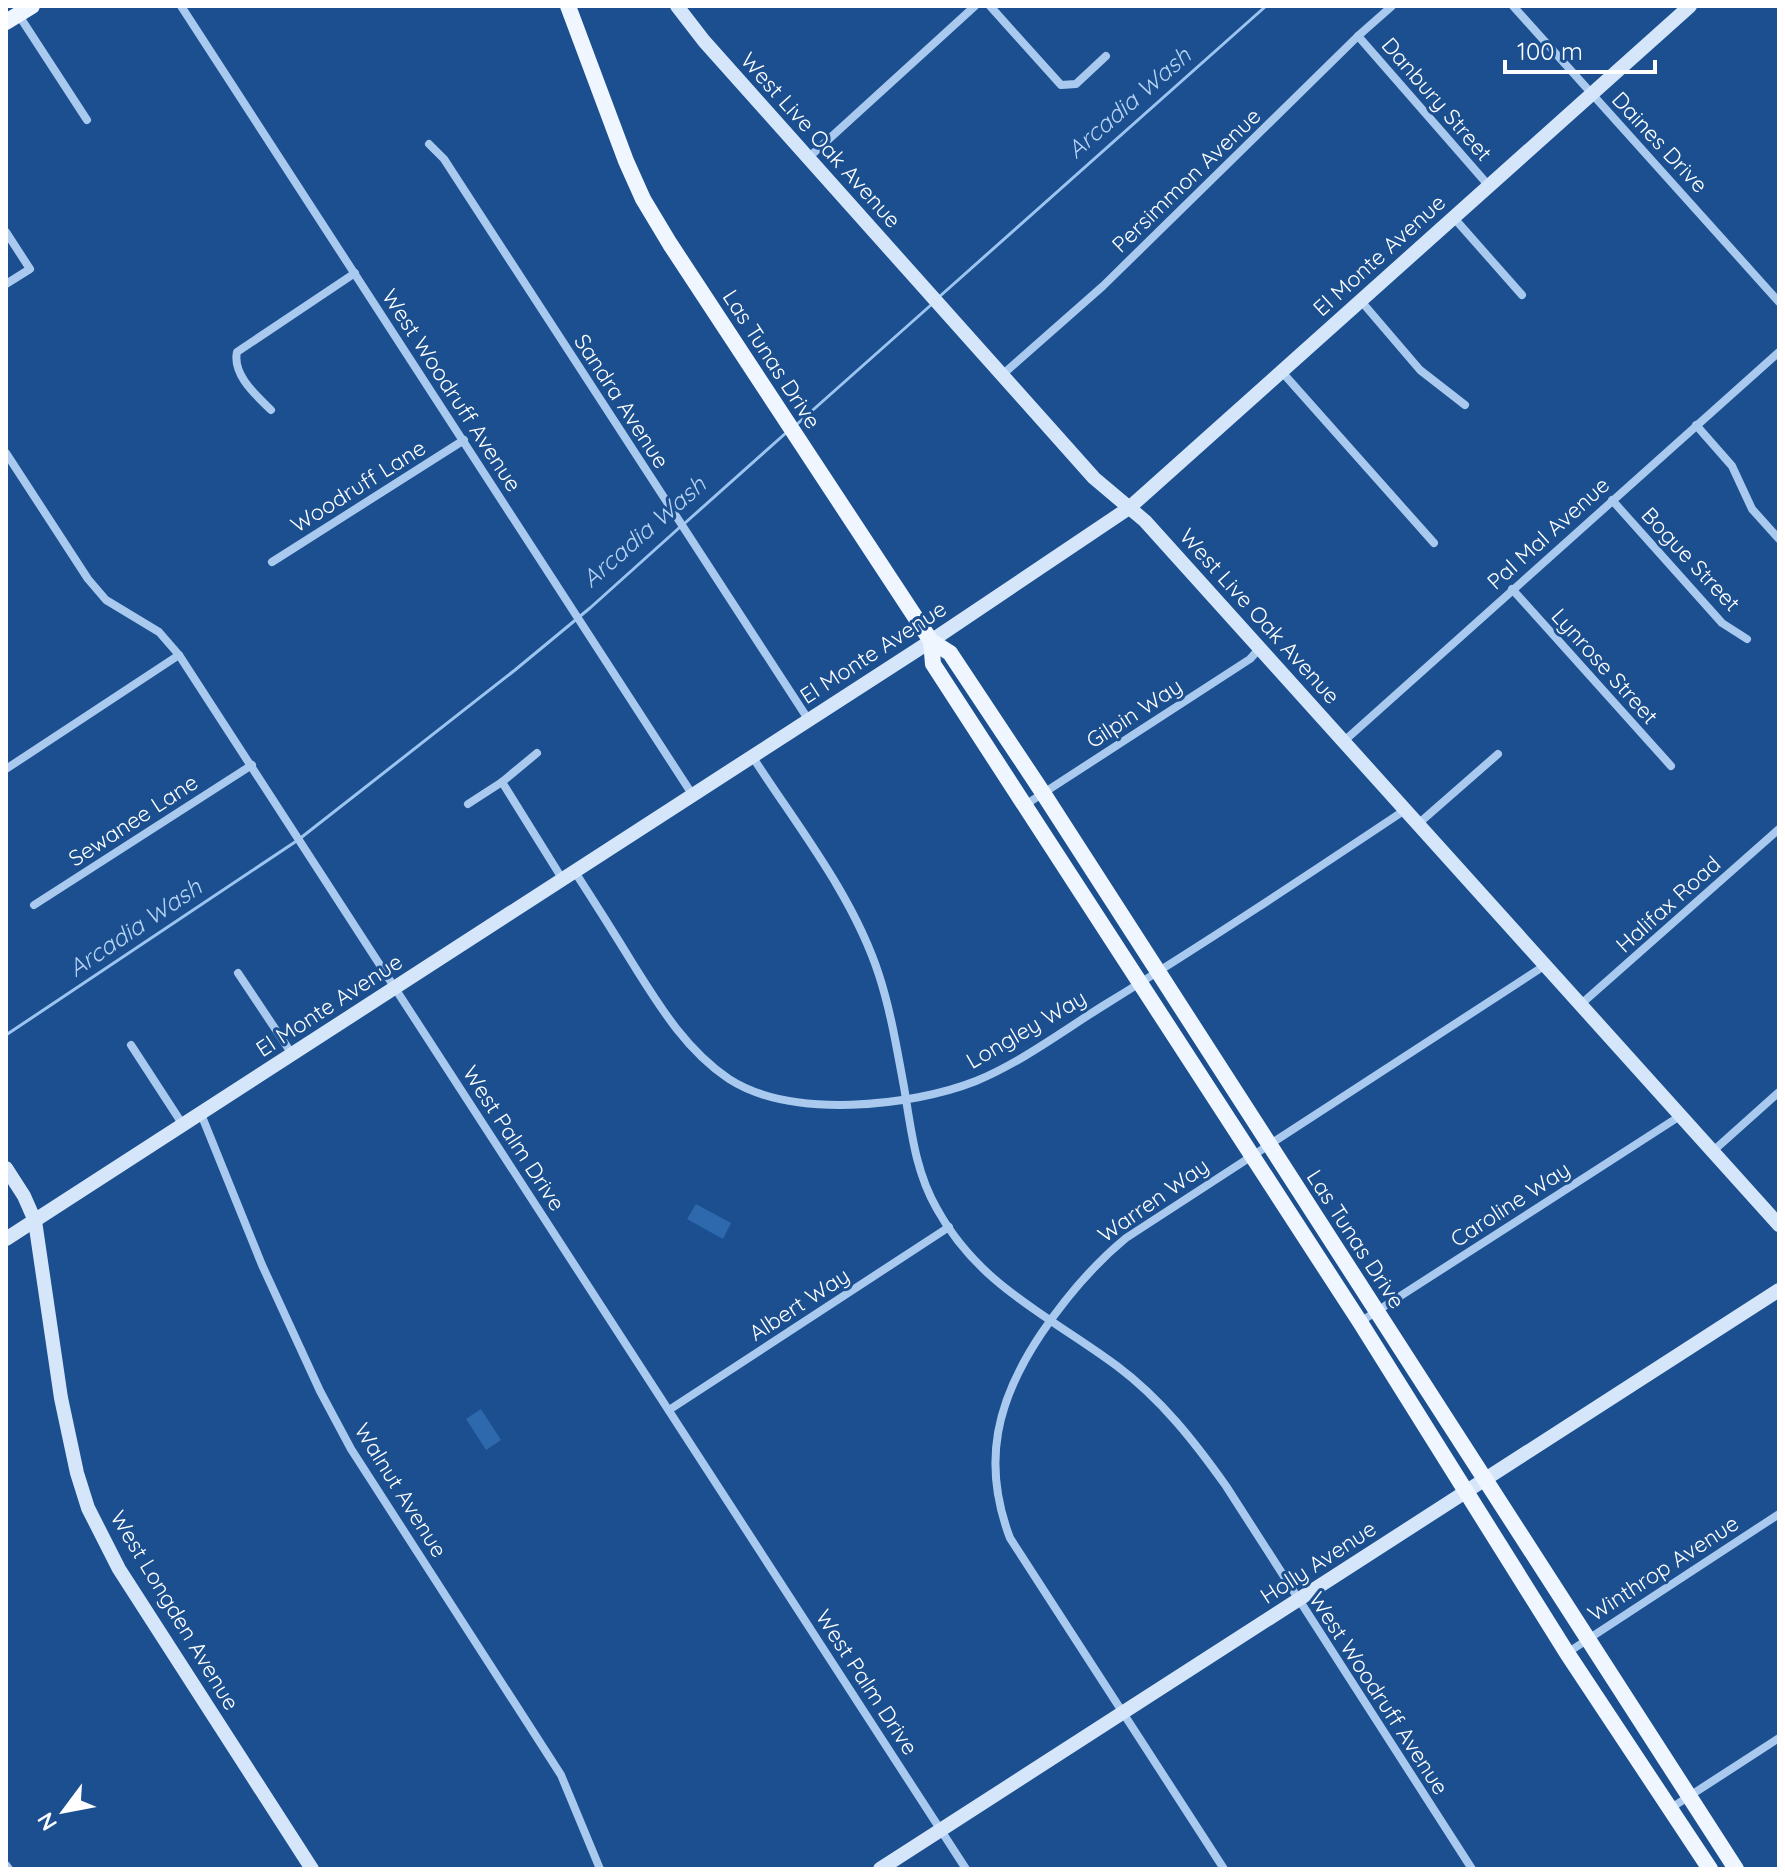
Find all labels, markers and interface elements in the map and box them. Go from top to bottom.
scale bar [1505,24,1655,74]
street label: Danbury Street [1376,31,1498,167]
text: 100 m [1517,36,1583,66]
water label: Arcadia Wash [1060,40,1197,164]
street label: West Live Oak Avenue [735,46,907,234]
street label: Daines Drive [1606,86,1714,198]
street label: Persimmon Avenue [1106,102,1266,258]
street label: El Monte Avenue [1307,188,1451,322]
street label: West Woodruff Avenue [376,283,528,497]
street label: Las Tunas Drive [717,284,827,434]
street label: Sandra Avenue [568,329,676,473]
street label: Woodruff Lane [285,433,431,539]
water label: Arcadia Wash [575,469,712,593]
street label: Pal Mal Avenue [1481,471,1615,595]
street label: Bogue Street [1636,501,1746,617]
street label: West Live Oak Avenue [1174,522,1346,710]
street label: El Monte Avenue [795,594,951,710]
street label: Lynrose Street [1546,602,1664,730]
street label: Gilpin Way [1081,672,1187,754]
street label: Sewanee Lane [63,768,203,872]
street label: Halifax Road [1610,850,1726,958]
water label: Arcadia Wash [62,871,207,983]
street label: El Monte Avenue [251,947,407,1063]
street label: Longley Way [961,983,1091,1075]
street label: West Palm Drive [457,1060,571,1216]
street label: Warren Way [1092,1152,1214,1248]
street label: Caroline Way [1445,1155,1575,1253]
street label: Las Tunas Drive [1301,1164,1411,1314]
street label: Albert Way [744,1261,854,1347]
street label: Walnut Avenue [348,1418,454,1562]
street label: West Longden Avenue [104,1505,246,1715]
street label: Winthrop Avenue [1582,1509,1744,1627]
street label: Holly Avenue [1255,1514,1381,1610]
street label: West Woodruff Avenue [1303,1586,1455,1800]
street label: West Palm Drive [810,1604,924,1760]
north arrow [24,1771,104,1851]
text: N [31,1807,63,1836]

